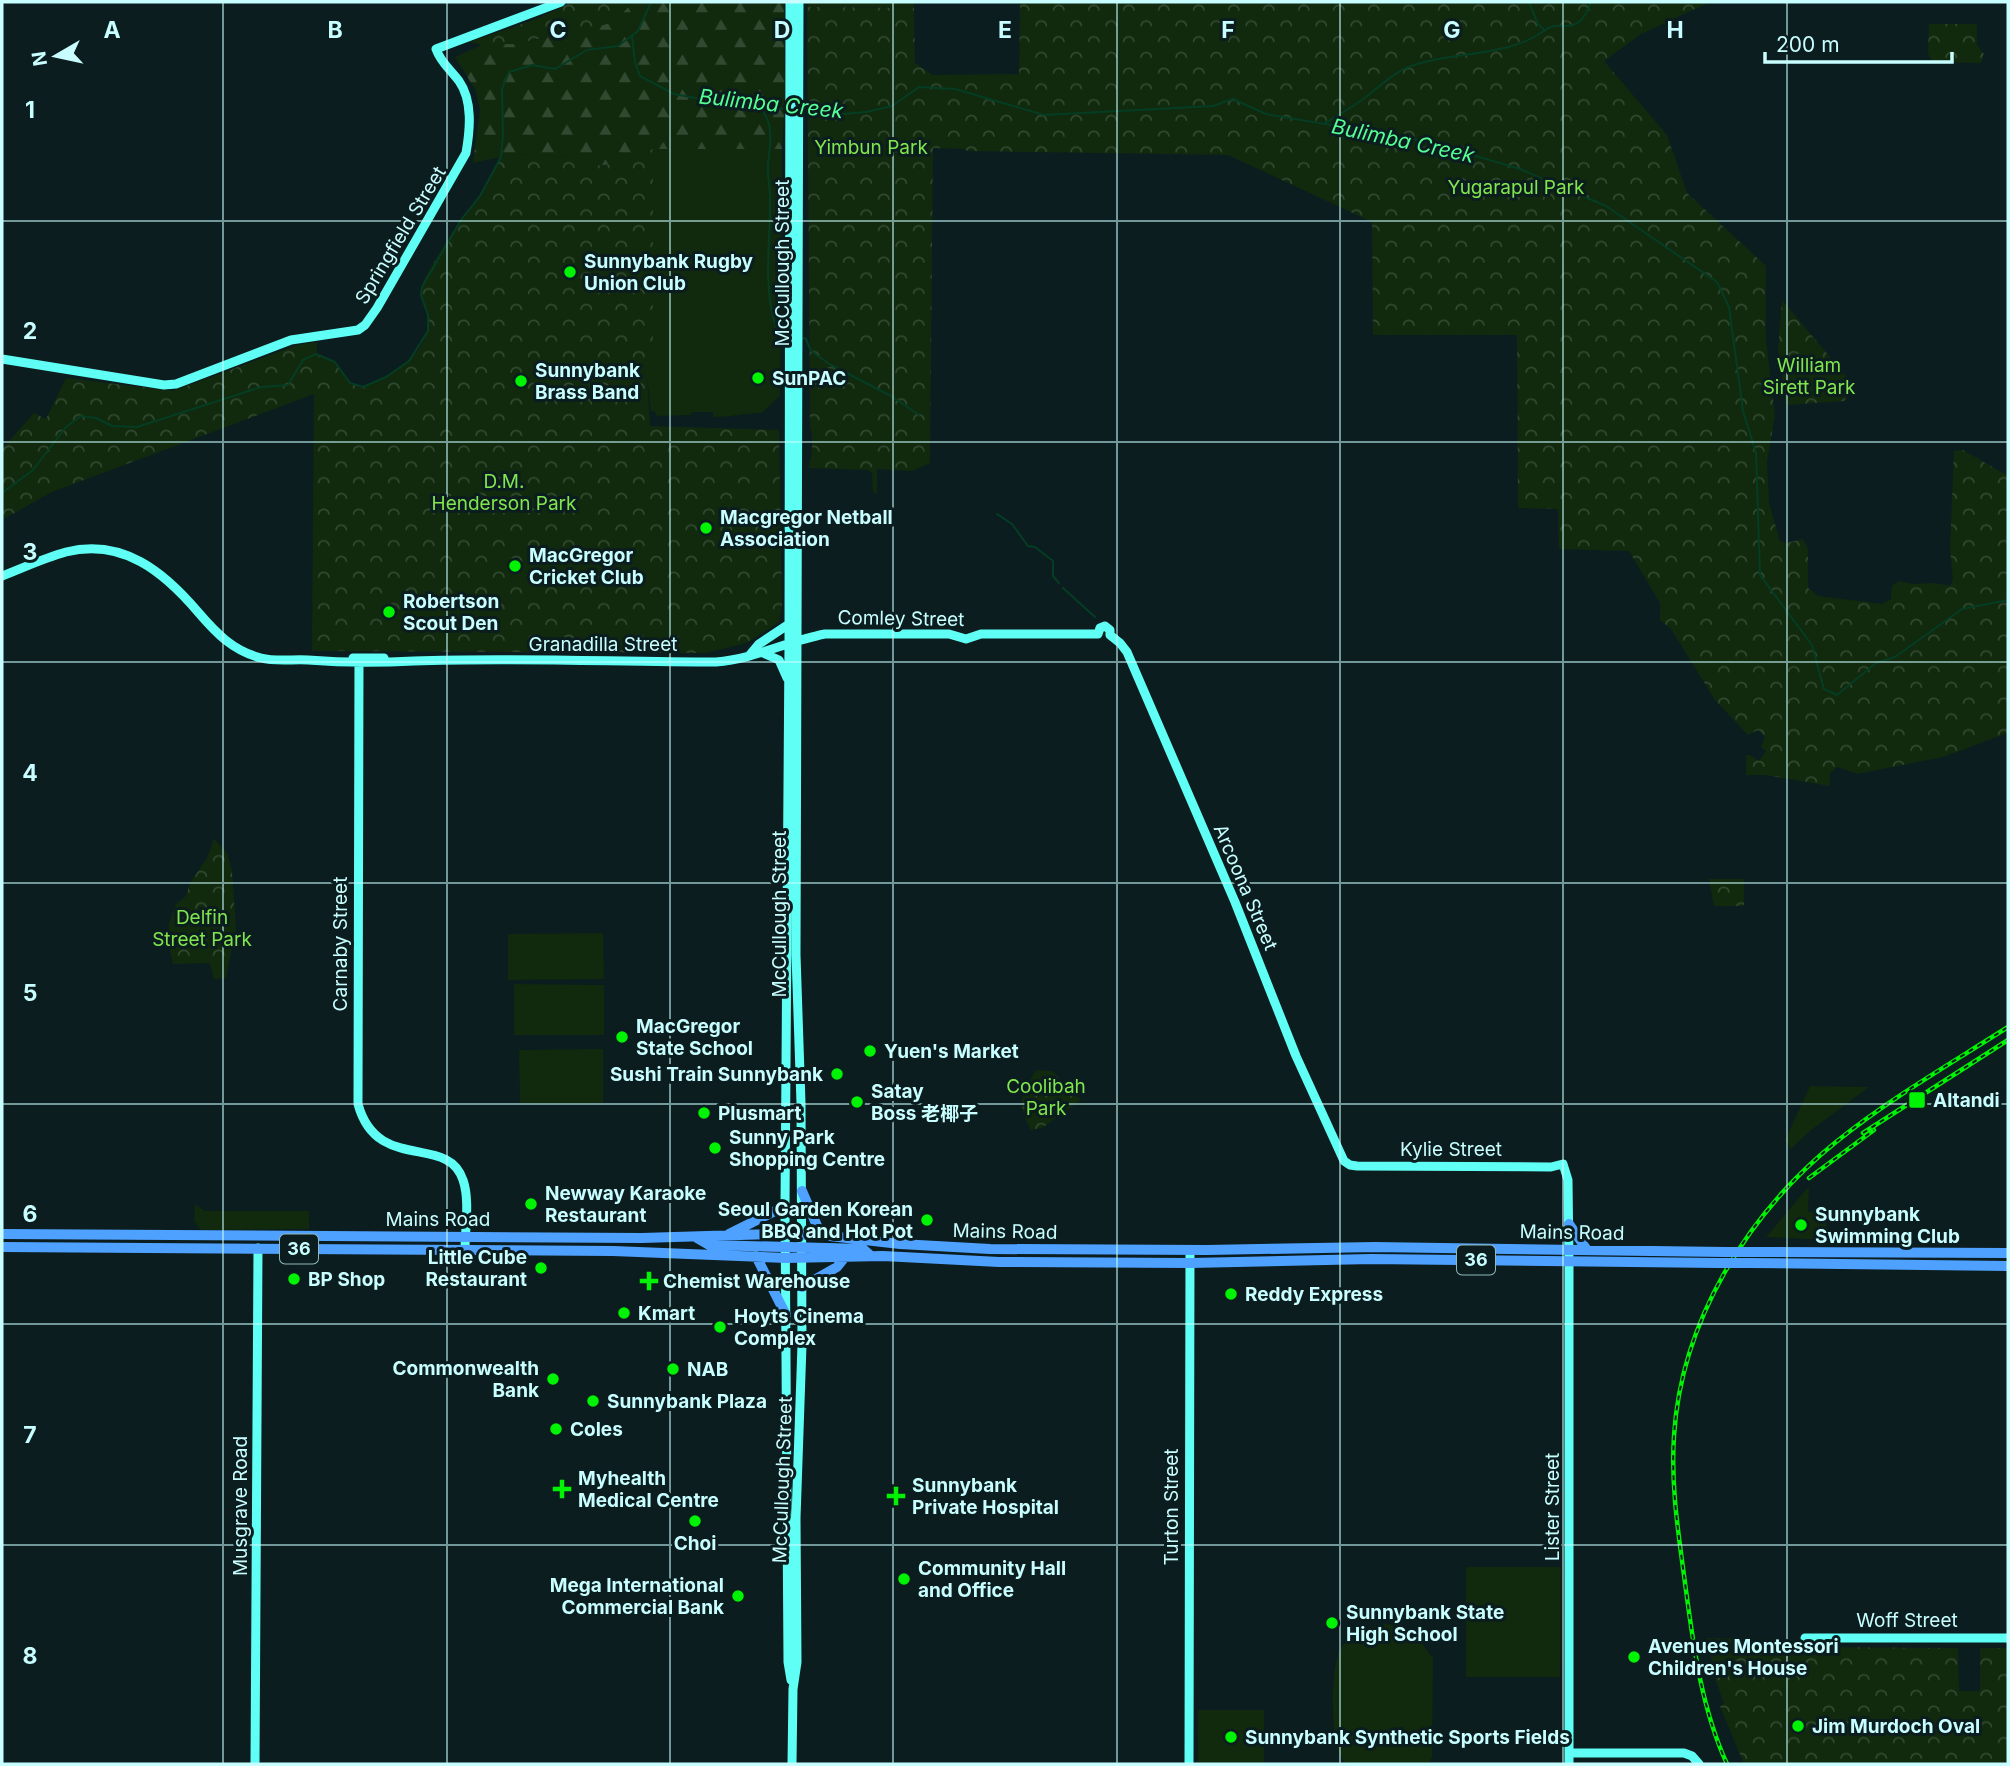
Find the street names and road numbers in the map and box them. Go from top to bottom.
street label: Springfield Street [350,162,451,308]
street label: McCullough Street [771,180,794,346]
street label: Comley Street [837,606,965,631]
street label: Granadilla Street [529,633,677,656]
street label: Arcoona Street [1209,821,1282,954]
street label: McCullough Street [768,831,791,997]
street label: Carnaby Street [329,877,352,1011]
street label: Kylie Street [1400,1138,1502,1161]
street label: Mains Road [386,1208,490,1231]
street label: Mains Road [952,1219,1058,1244]
street label: Mains Road [1519,1220,1625,1245]
road number: 36 [280,1234,318,1264]
road number: 36 [1457,1246,1495,1274]
street label: McCullough Street [768,1396,797,1564]
street label: Musgrave Road [229,1436,252,1576]
street label: Turton Street [1160,1448,1183,1566]
street label: Lister Street [1541,1453,1564,1561]
street label: Woff Street [1856,1609,1958,1632]

